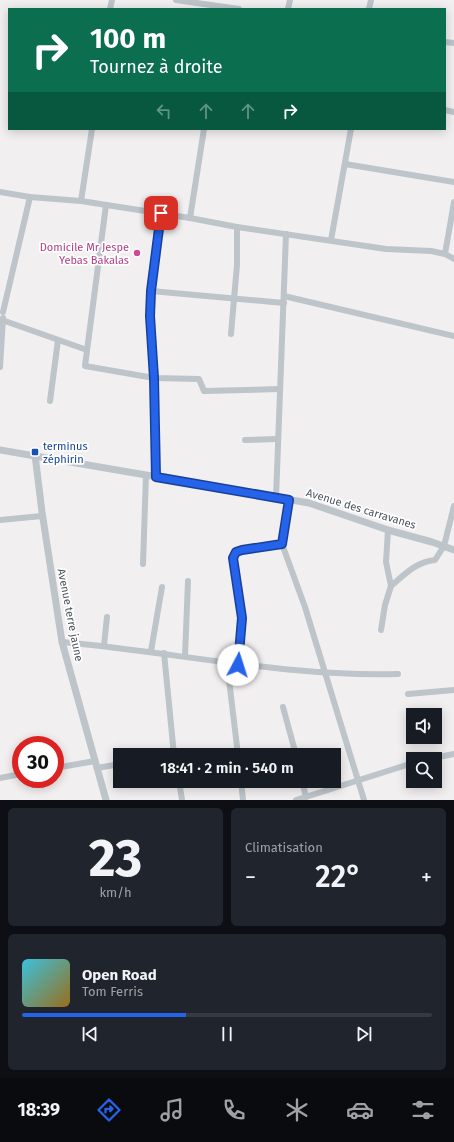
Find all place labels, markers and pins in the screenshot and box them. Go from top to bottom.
pin [144,196,178,230]
place label: Domicile Mr Jespe Yebas Bakalas [40,241,129,267]
marker: Domicile Mr Jespe Yebas Bakalas [132,248,142,258]
place label: terminus zéphirin [43,440,88,466]
marker: terminus zéphirin [30,447,40,457]

